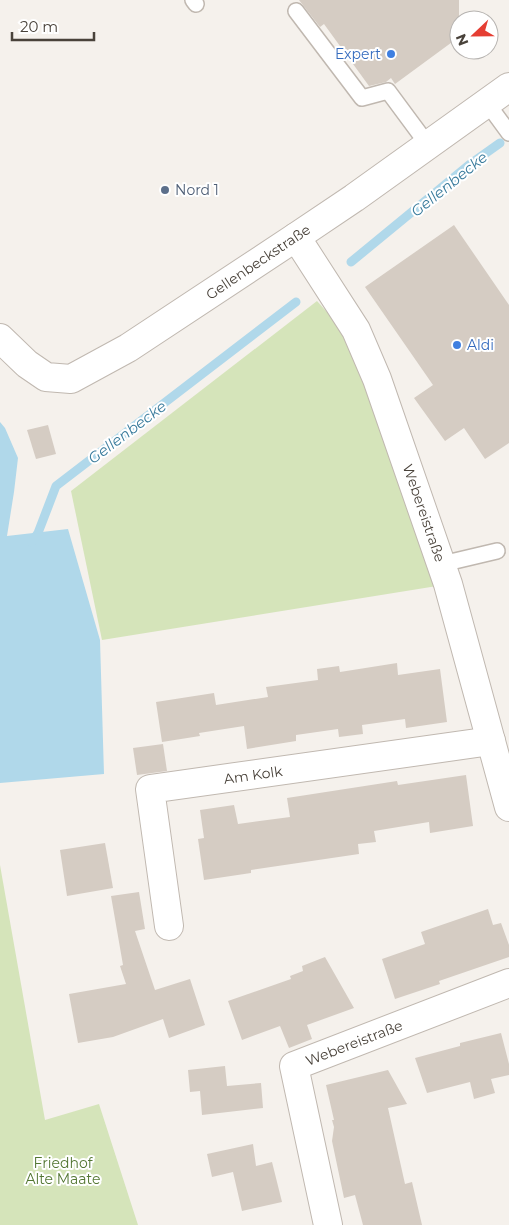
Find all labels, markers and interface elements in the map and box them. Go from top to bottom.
scale bar [12,10,95,42]
north arrow [449,10,499,60]
text: 20 m [20,17,58,36]
text: N [451,31,472,48]
place label: Expert [335,45,381,63]
marker: Expert [385,48,397,60]
water label: Gellenbecke [407,147,491,221]
place label: Nord 1 [175,181,219,199]
marker: Nord 1 [159,184,171,196]
street label: Gellenbeckstraße [202,220,314,304]
place label: Aldi [467,336,494,354]
marker: Aldi [451,339,463,351]
water label: Gellenbecke [84,396,170,468]
street label: Webereistraße [399,462,449,564]
street label: Am Kolk [222,762,284,788]
street label: Webereistraße [303,1016,405,1070]
park label: Friedhof Alte Maate [26,1154,101,1188]

